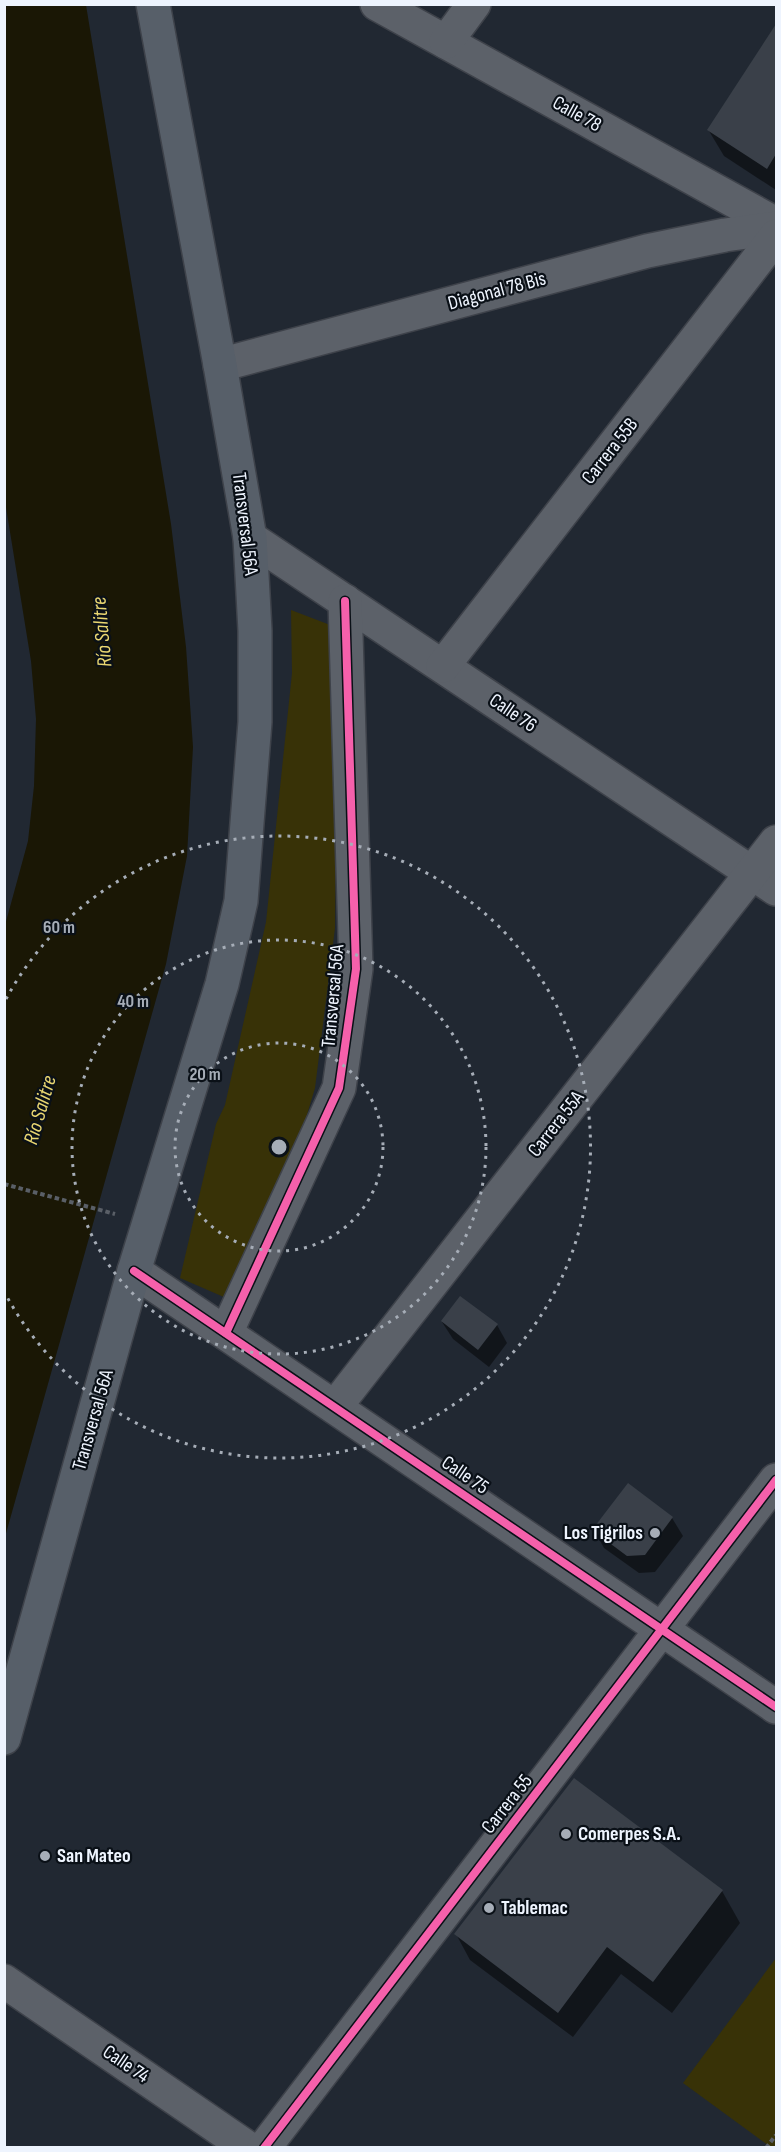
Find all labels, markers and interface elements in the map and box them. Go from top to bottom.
street label: Calle 78 [548,91,606,137]
street label: Diagonal 78 Bis [445,266,549,316]
street label: Carrera 55B [577,413,643,489]
street label: Transversal 56A [227,471,263,577]
water label: Río Salitre [86,596,118,668]
street label: Calle 76 [485,688,541,738]
text: 60 m [43,917,75,938]
street label: Transversal 56A [317,943,350,1049]
text: 40 m [117,991,149,1012]
text: 20 m [189,1064,221,1085]
water label: Río Salitre [18,1073,62,1147]
street label: Carrera 55A [523,1086,589,1162]
centre of rings [269,1137,289,1157]
street label: Transversal 56A [67,1367,119,1473]
street label: Calle 75 [437,1451,493,1499]
place label: Los Tigrilos [564,1521,643,1545]
marker: Los Tigrilos [648,1526,662,1540]
street label: Carrera 55 [476,1770,538,1838]
place label: Comerpes S.A. [578,1822,681,1846]
marker: Comerpes S.A. [559,1827,573,1841]
place label: San Mateo [57,1844,131,1868]
marker: San Mateo [38,1849,52,1863]
place label: Tablemac [501,1896,568,1920]
marker: Tablemac [482,1901,496,1915]
street label: Calle 74 [98,2040,154,2088]

